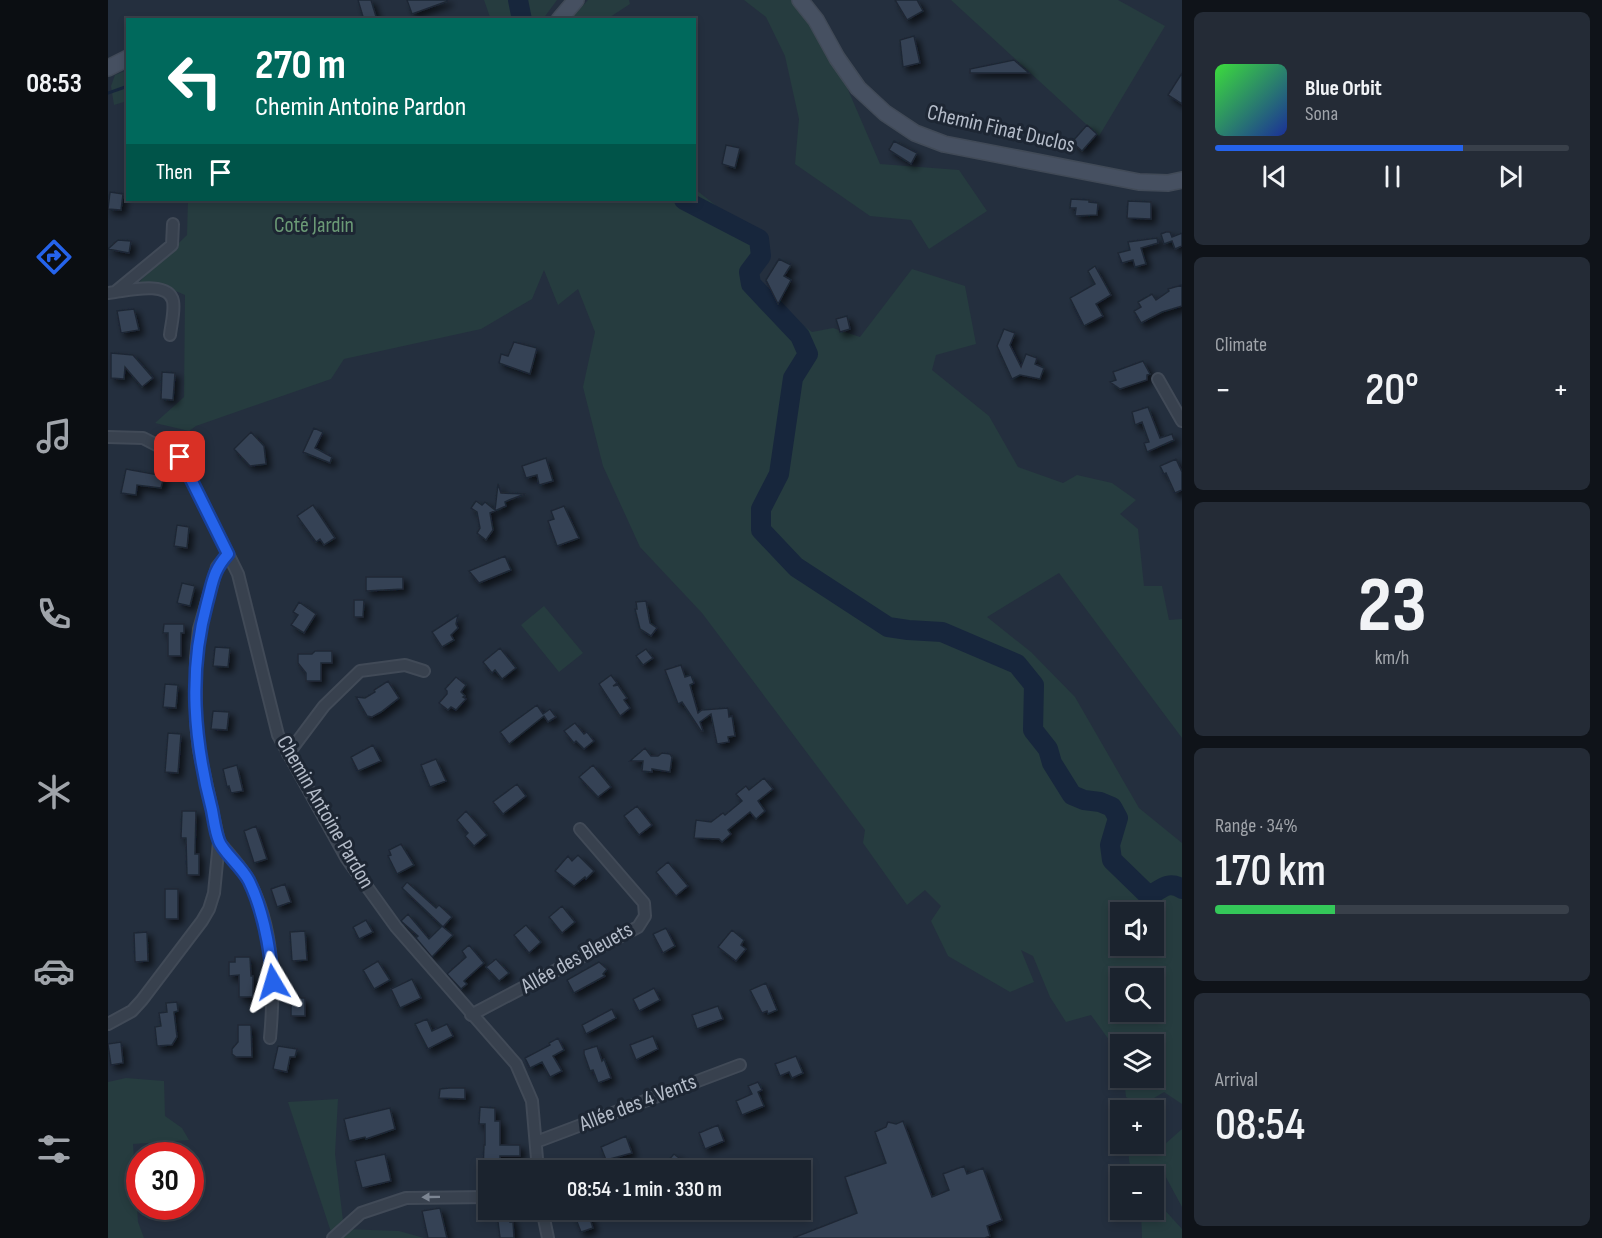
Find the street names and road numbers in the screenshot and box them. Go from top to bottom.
street label: Chemin Finat Duclos [924,99,1078,159]
street label: Chemin Antoine Pardon [270,731,380,893]
street label: Allée des Bleuets [516,916,638,1000]
street label: Allée des 4 Vents [575,1068,700,1138]

